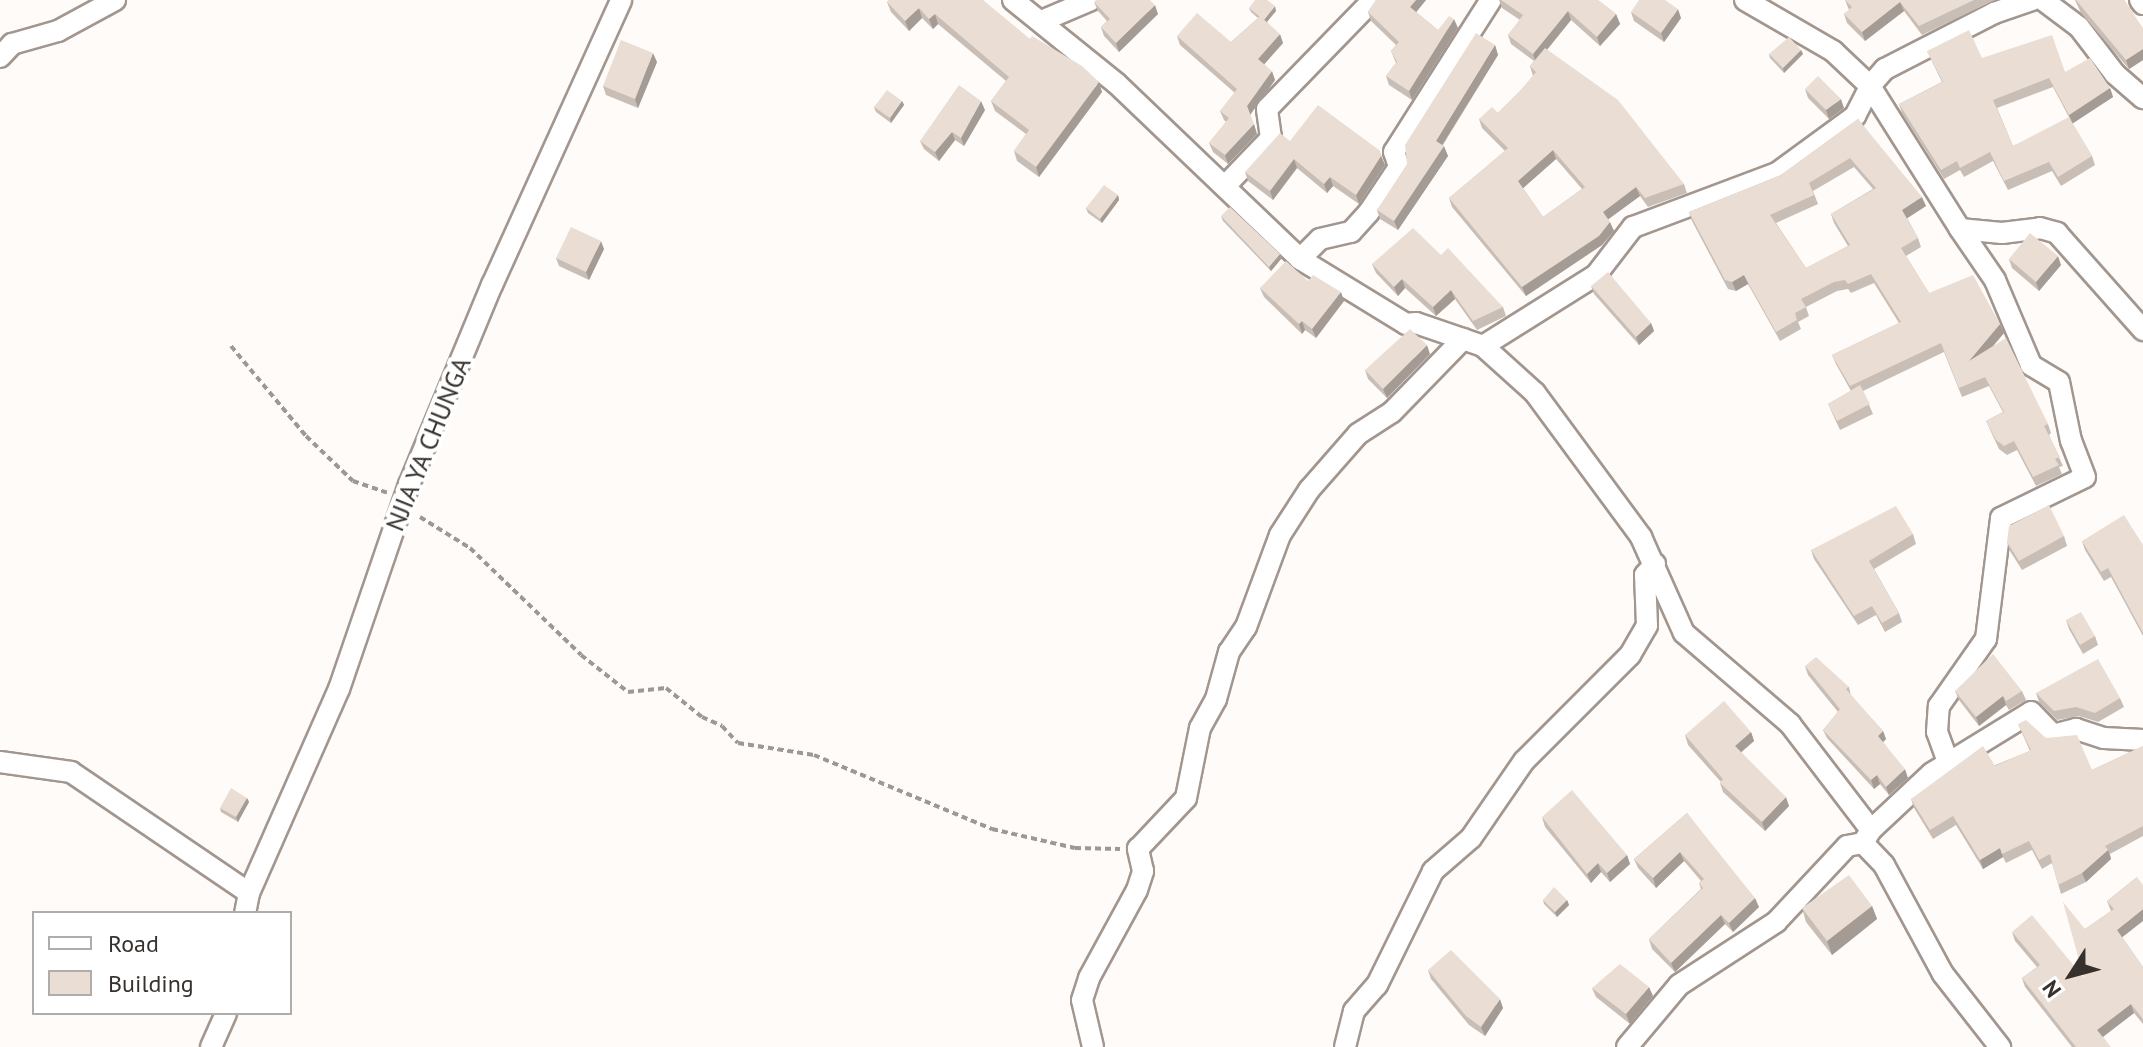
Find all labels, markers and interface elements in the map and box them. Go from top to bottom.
street label: NJIA YA CHUNGA [378,351,478,537]
legend [32,911,292,1015]
text: Road [108,928,159,959]
north arrow [2031,935,2111,1015]
text: Building [108,968,194,999]
text: N [2036,975,2067,1003]

